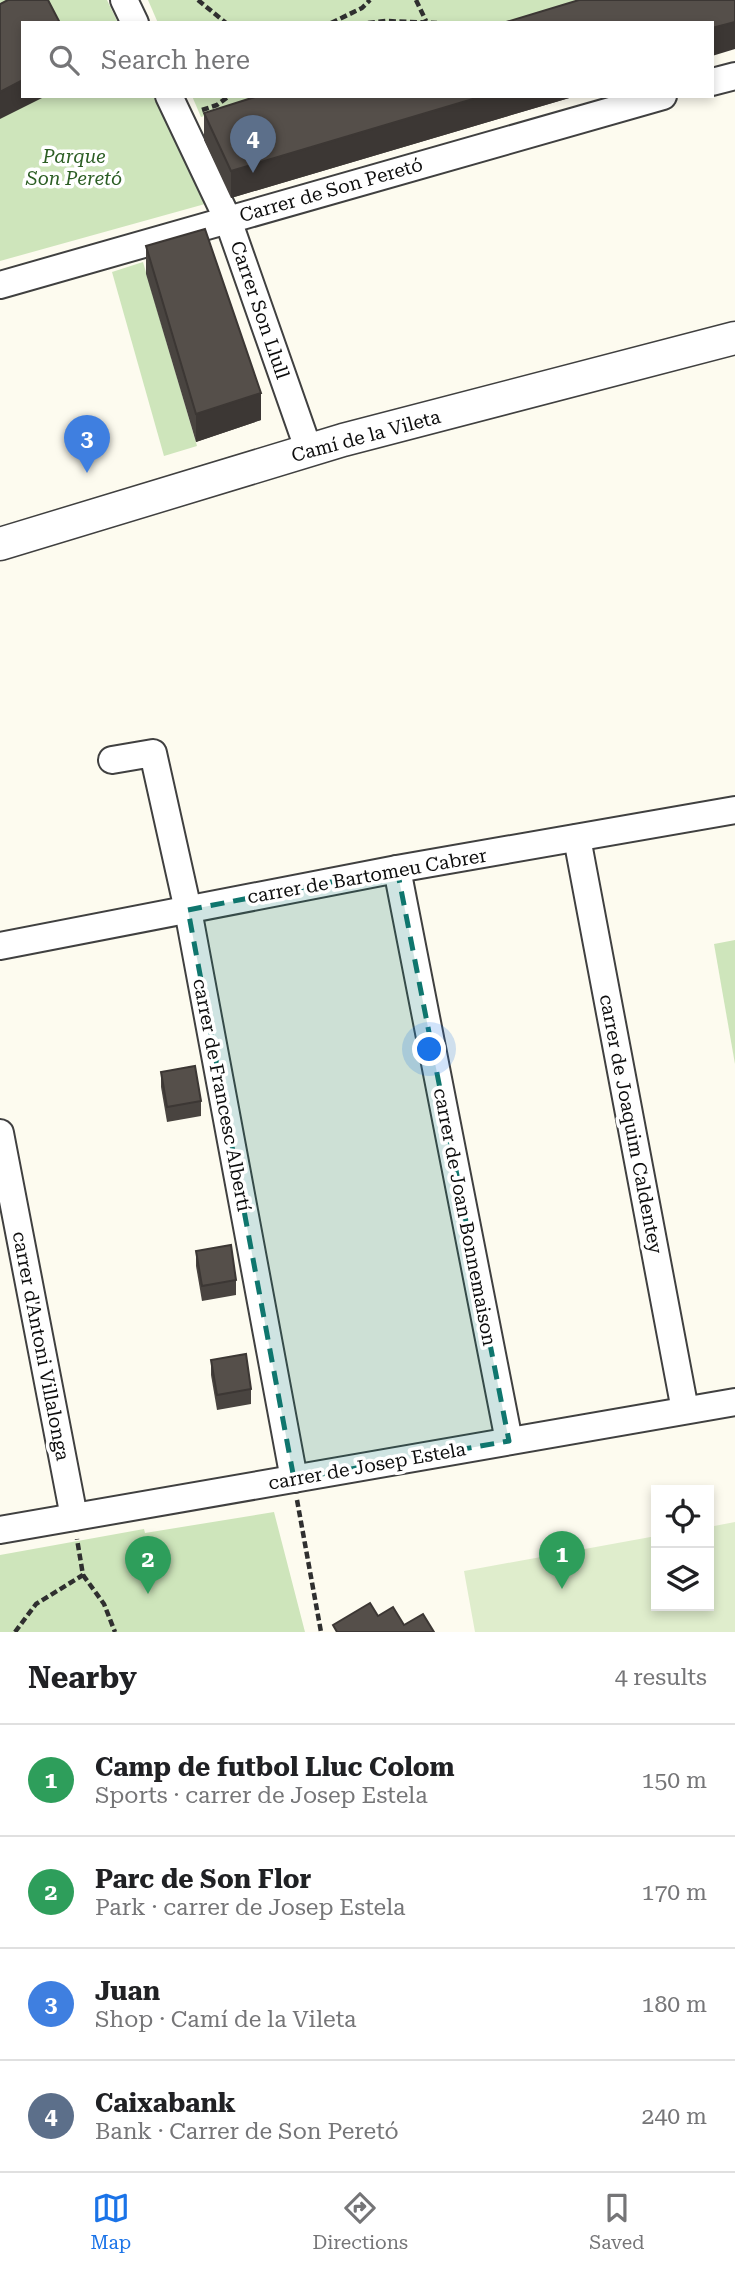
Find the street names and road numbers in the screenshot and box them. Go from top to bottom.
street label: Carrer de Son Peretó [237,153,425,227]
street label: Carrer Son Llull [226,238,294,382]
street label: Camí de la Vileta [289,405,444,467]
street label: carrer de Bartomeu Cabrer [245,844,489,908]
street label: carrer de Francesc Albertí [188,976,256,1214]
street label: carrer de Joaquim Caldentey [595,992,668,1257]
street label: carrer de Joan Bonnemaison [429,1086,501,1348]
street label: carrer d'Antoni Villalonga [7,1229,75,1463]
street label: carrer de Josep Estela [266,1437,468,1495]

